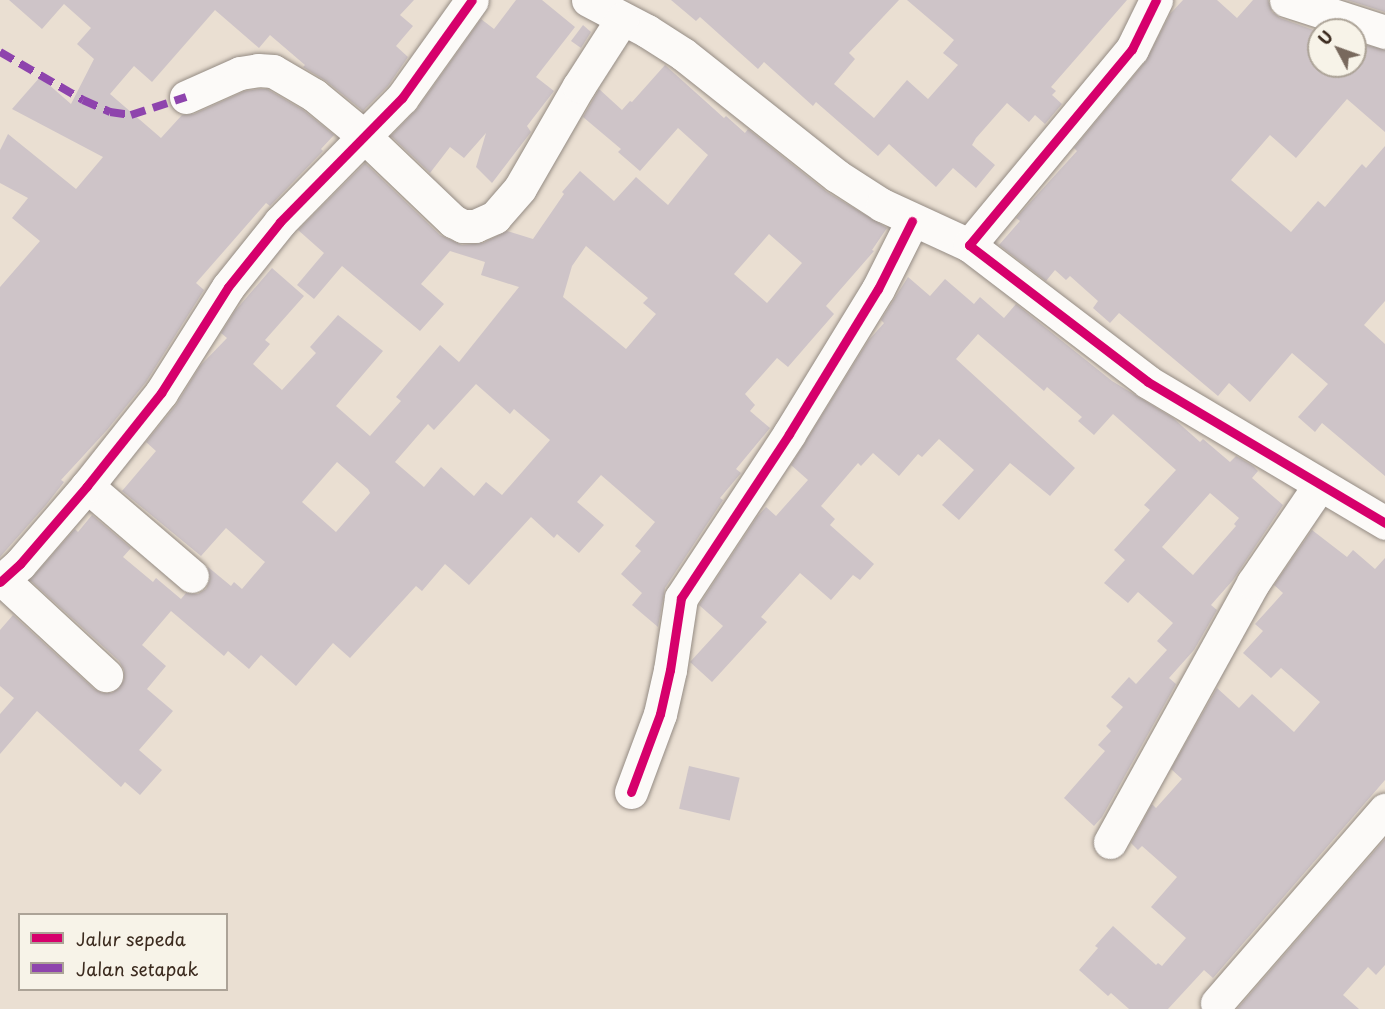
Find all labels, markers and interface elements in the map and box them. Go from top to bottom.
north arrow [1307,18,1367,78]
text: U [1312,25,1338,50]
legend [18,913,228,991]
text: Jalur sepeda [76,925,186,952]
text: Jalan setapak [76,955,198,982]

